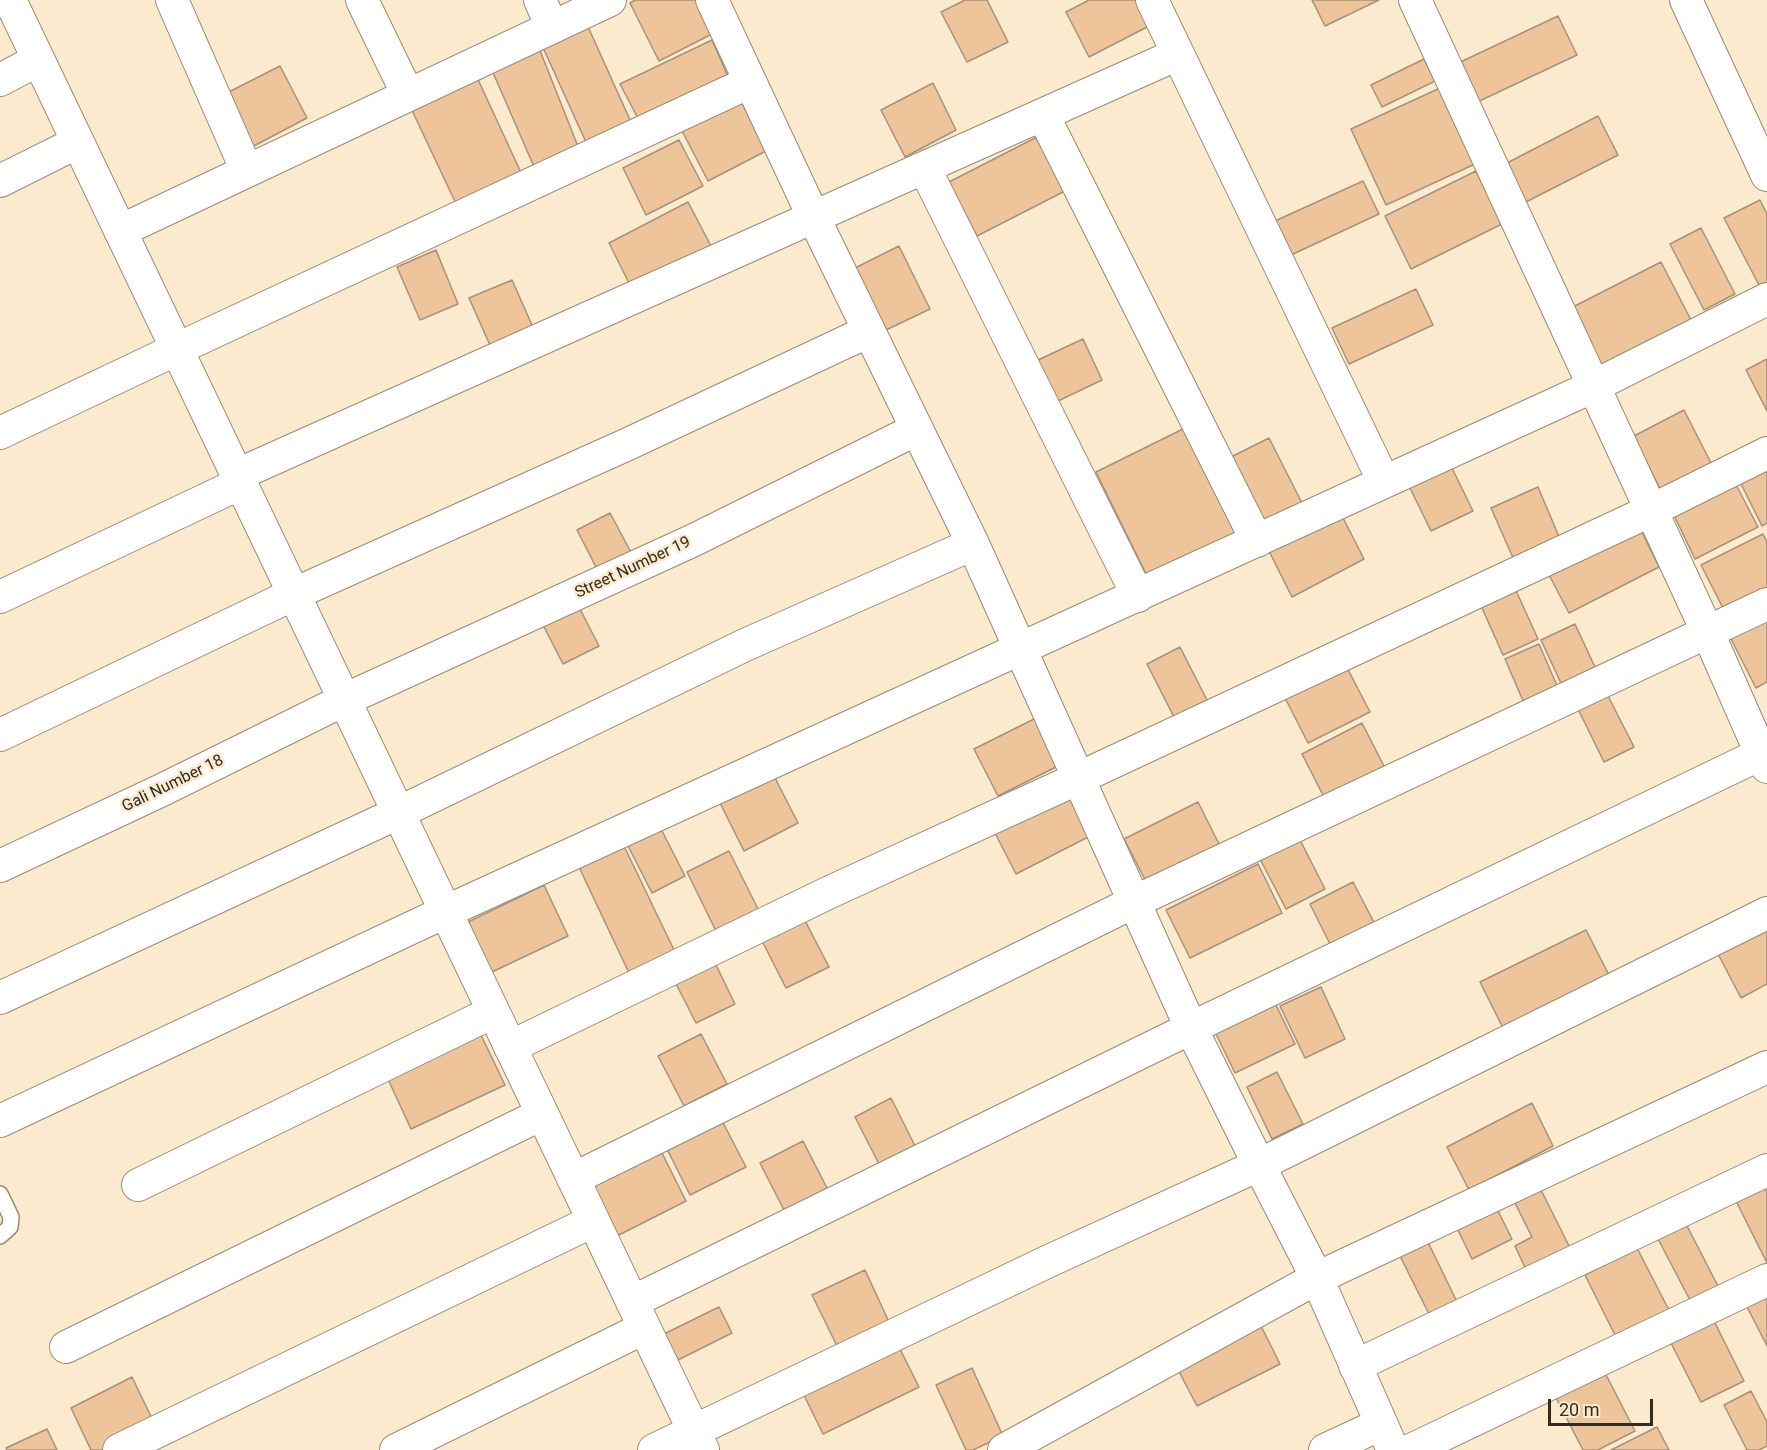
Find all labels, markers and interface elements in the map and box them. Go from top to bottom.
street label: Street Number 19 [572,533,694,603]
street label: Gali Number 18 [119,751,227,817]
scale bar [1551,1387,1656,1425]
text: 20 m [1559,1399,1599,1420]

